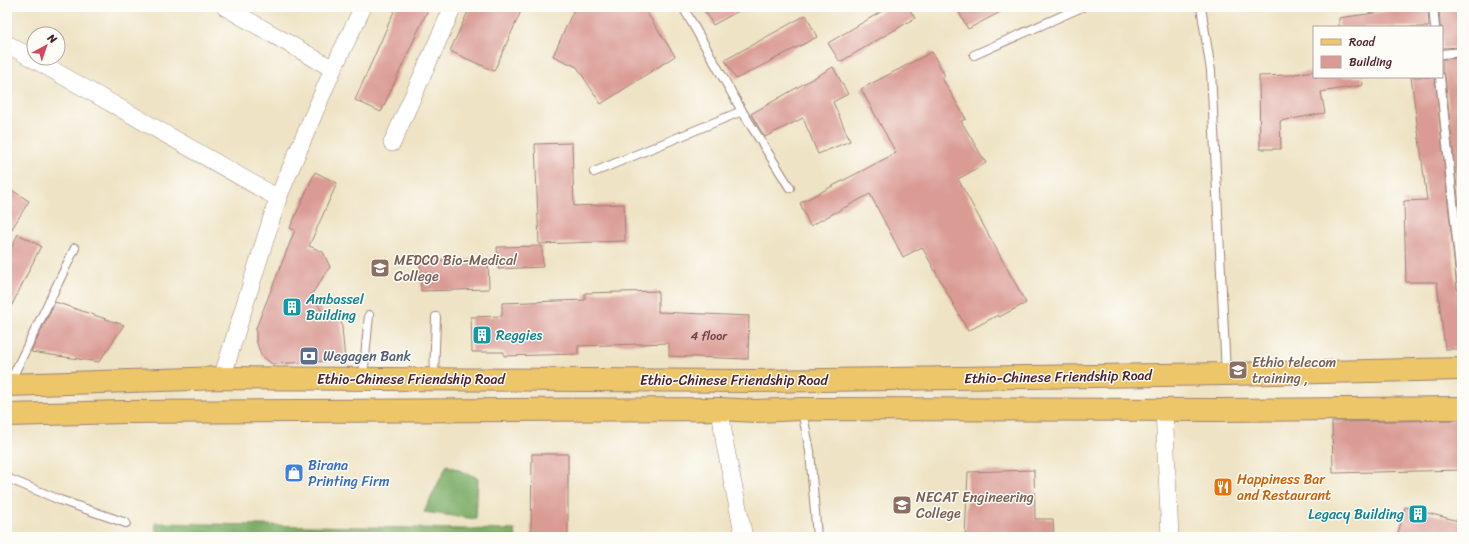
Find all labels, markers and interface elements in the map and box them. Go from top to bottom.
north arrow [26,26,66,66]
legend [1313,26,1443,78]
text: N [42,28,61,49]
text: Road [1349,31,1376,53]
text: Building [1349,51,1392,73]
place label: MEDCO Bio-Medical College [394,248,518,289]
school or university icon: MEDCO Bio-Medical College [369,257,391,279]
place label: Ambassel Building [305,287,365,328]
building icon: Ambassel Building [281,296,303,318]
place label: Reggies [496,323,542,348]
building icon: Reggies [471,324,493,346]
house number: 4 floor [691,325,728,347]
place label: Wegagen Bank [323,344,412,369]
bank icon: Wegagen Bank [298,345,320,367]
place label: Ethio telecom training , [1252,350,1337,391]
school or university icon: Ethio telecom training , [1227,359,1249,381]
street label: Ethio-Chinese Friendship Road [964,363,1154,391]
street label: Ethio-Chinese Friendship Road [317,367,507,392]
street label: Ethio-Chinese Friendship Road [640,368,830,393]
place label: Birana Printing Firm [308,453,390,494]
shop icon: Birana Printing Firm [283,462,305,484]
place label: Happiness Bar and Restaurant [1237,467,1331,508]
restaurant icon: Happiness Bar and Restaurant [1212,476,1234,498]
place label: NECAT Engineering College [916,485,1034,526]
school or university icon: NECAT Engineering College [891,494,913,516]
place label: Legacy Building [1308,502,1404,527]
building icon: Legacy Building [1407,503,1429,525]

